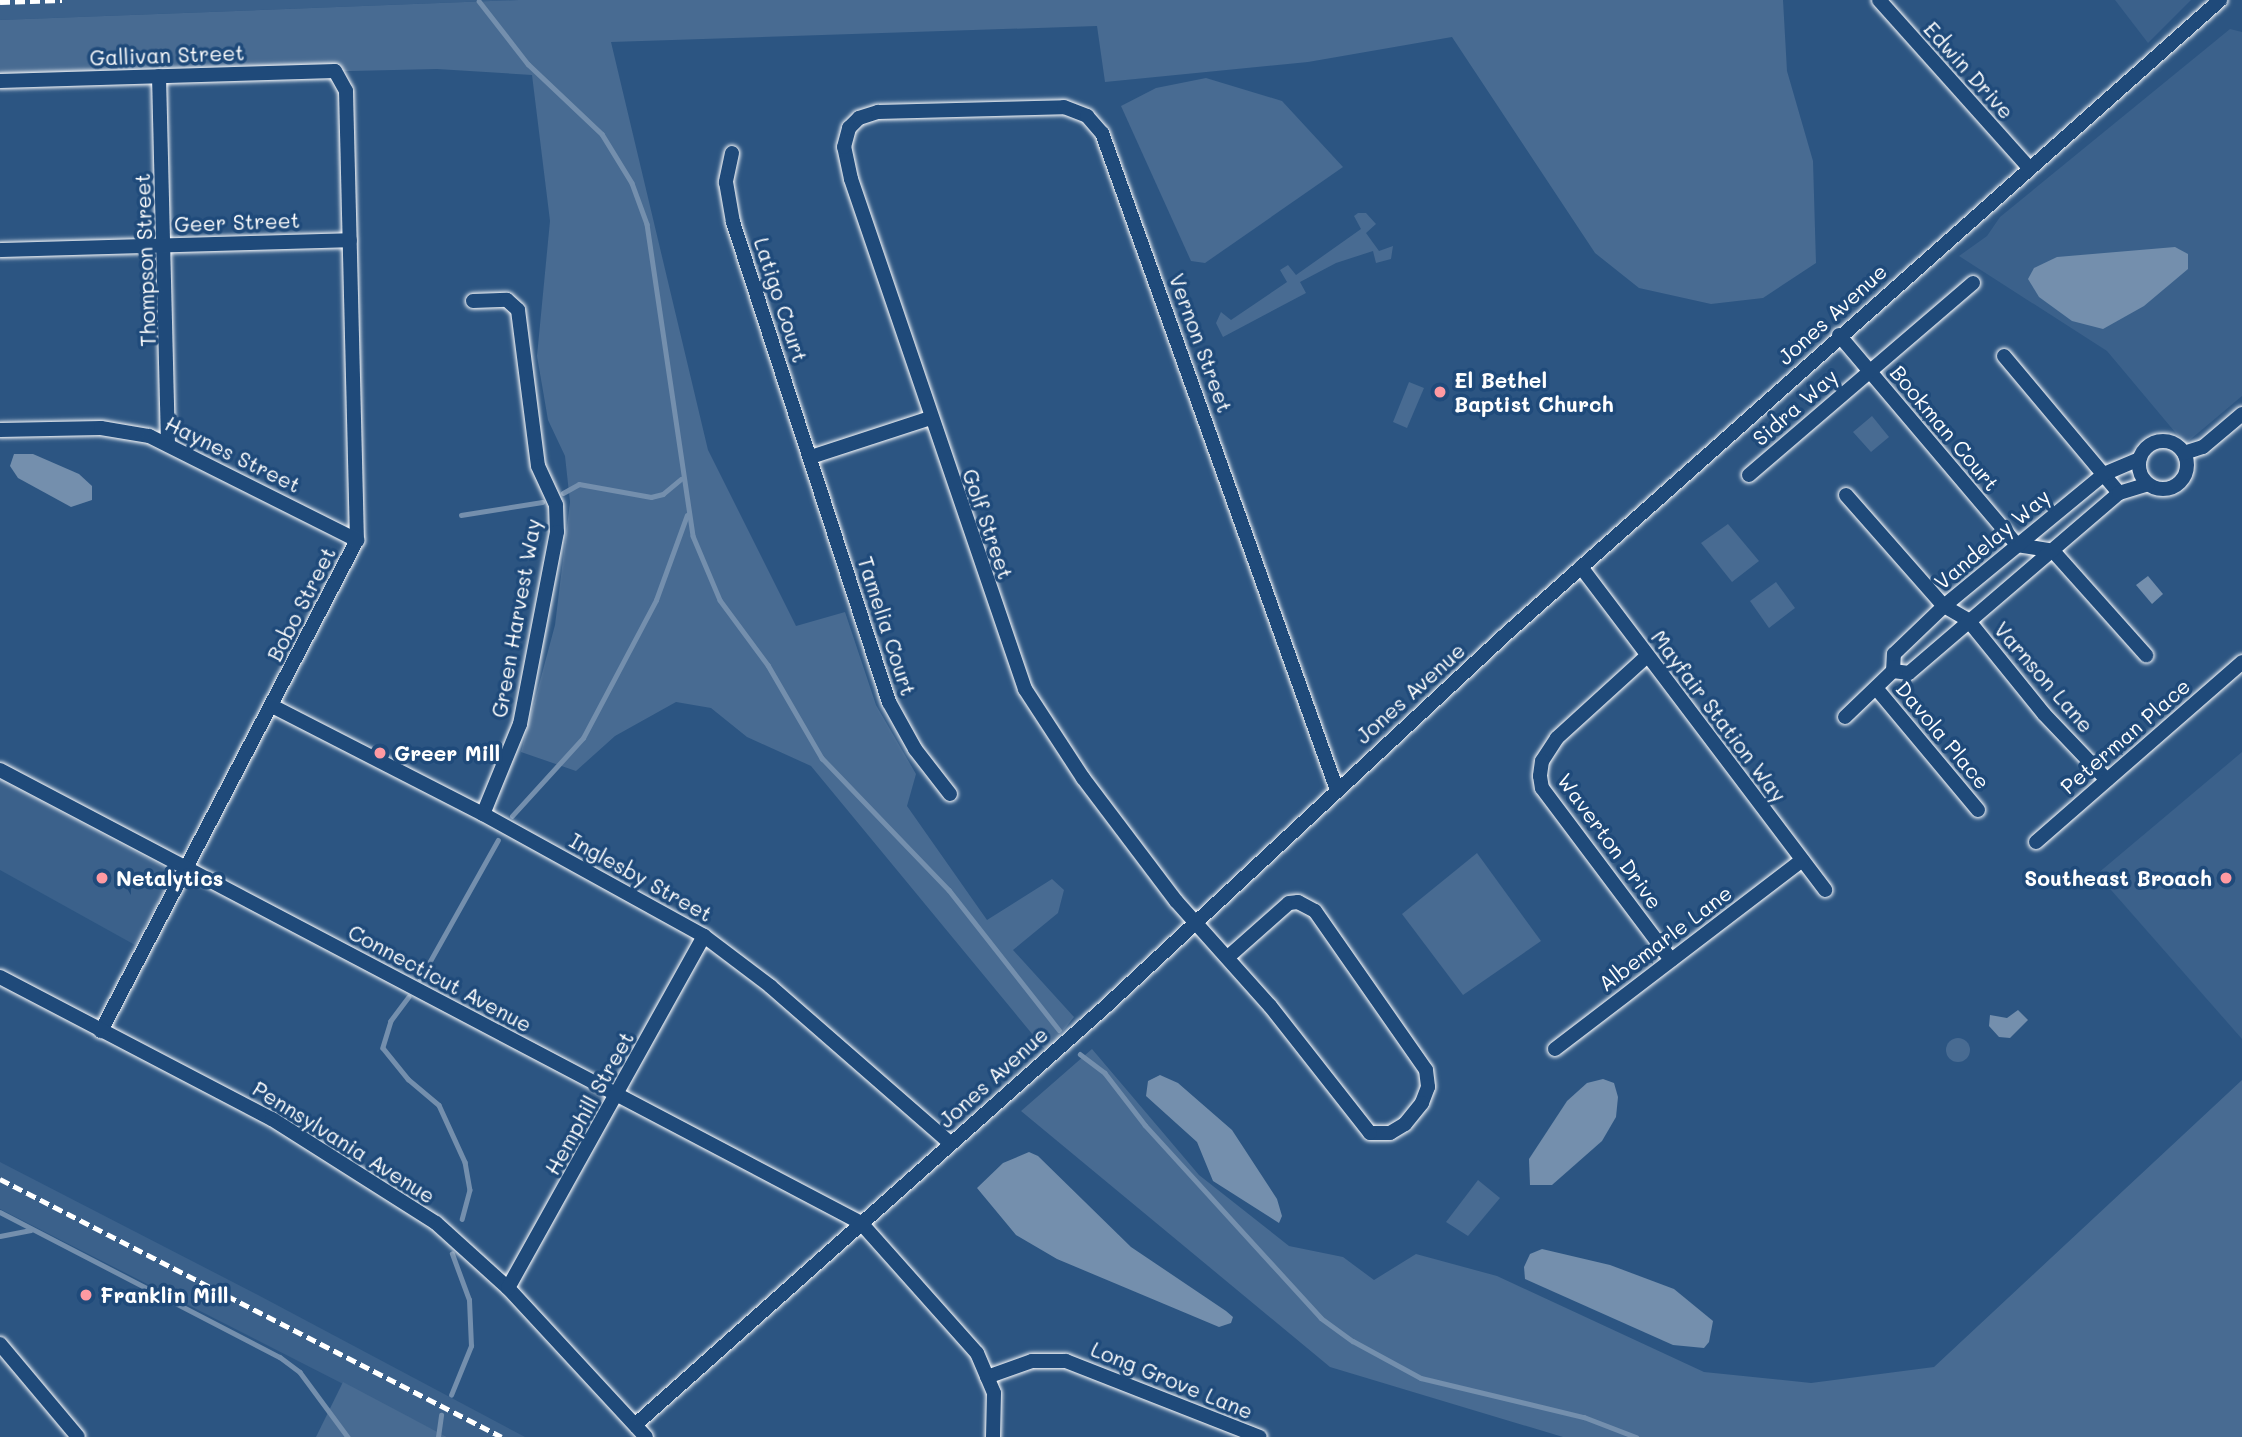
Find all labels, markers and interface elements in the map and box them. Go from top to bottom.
street label: Edwin Drive [1919,16,2019,124]
street label: Gallivan Street [89,40,245,70]
street label: Thompson Street [129,173,161,347]
street label: Geer Street [174,207,300,237]
street label: Latigo Court [749,234,813,366]
street label: Jones Avenue [1772,258,1892,370]
street label: Vernon Street [1164,270,1238,416]
street label: Bookman Court [1885,360,2005,496]
street label: Sidra Way [1747,363,1843,451]
place label: El Bethel Baptist Church [1454,367,1614,417]
marker: El Bethel Baptist Church [1432,384,1448,400]
street label: Haynes Street [161,410,305,498]
street label: Golf Street [957,466,1019,582]
street label: Vandelay Way [1929,483,2055,595]
street label: Green Harvest Way [486,516,546,720]
street label: Bobo Street [261,543,341,665]
street label: Tamelia Court [853,553,921,699]
street label: Varnson Lane [1989,616,2099,738]
street label: Mayfair Station Way [1646,625,1792,807]
street label: Jones Avenue [1350,637,1470,749]
street label: Peterman Place [2055,673,2195,799]
street label: Davola Place [1891,676,1995,794]
place label: Greer Mill [394,740,500,766]
marker: Greer Mill [372,745,388,761]
street label: Waverton Drive [1552,768,1668,914]
street label: Inglesby Street [565,827,717,927]
place label: Netalytics [116,865,223,891]
place label: Southeast Broach [2024,865,2212,891]
marker: Netalytics [94,870,110,886]
marker: Southeast Broach [2218,870,2234,886]
street label: Albemarle Lane [1593,880,1737,996]
street label: Connecticut Avenue [344,919,536,1037]
street label: Jones Avenue [933,1021,1053,1133]
street label: Hemphill Street [539,1027,639,1179]
street label: Pennsylvania Avenue [248,1076,440,1208]
place label: Franklin Mill [100,1282,228,1308]
marker: Franklin Mill [78,1287,94,1303]
street label: Long Grove Lane [1087,1336,1257,1424]

